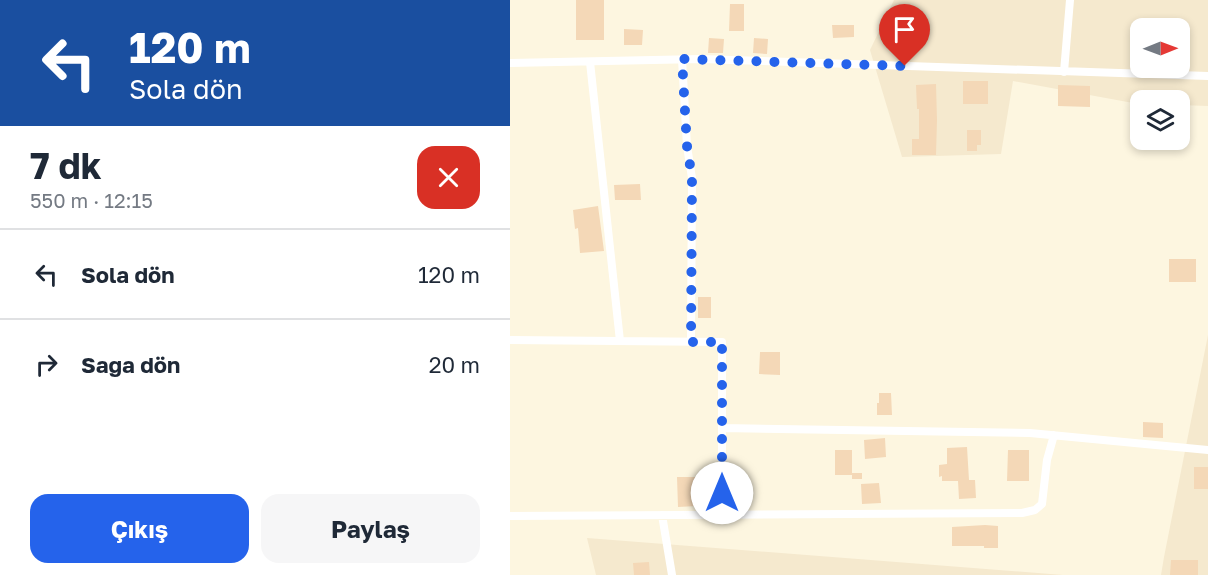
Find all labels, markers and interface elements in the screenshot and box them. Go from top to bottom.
pin [879,4,930,66]
icon: arrive [888,13,921,46]
north arrow [1130,18,1190,78]
map controls [1130,18,1190,150]
text: 120 m [129,22,251,72]
icon: left [30,24,108,102]
text: Sola dön [129,73,243,105]
button: layers [1130,90,1190,150]
text: 7 dk [30,144,102,187]
button: close [417,146,480,209]
text: 550 m · 12:15 [30,188,153,212]
icon: left [30,258,63,291]
text: Sola dön [81,261,175,288]
text: 120 m [418,261,480,288]
icon: right [30,348,63,381]
text: Sağa dön [81,351,180,378]
text: 20 m [429,351,480,378]
position arrow [690,461,754,525]
button: Çıkış [30,494,249,563]
button: Paylaş [261,494,480,563]

